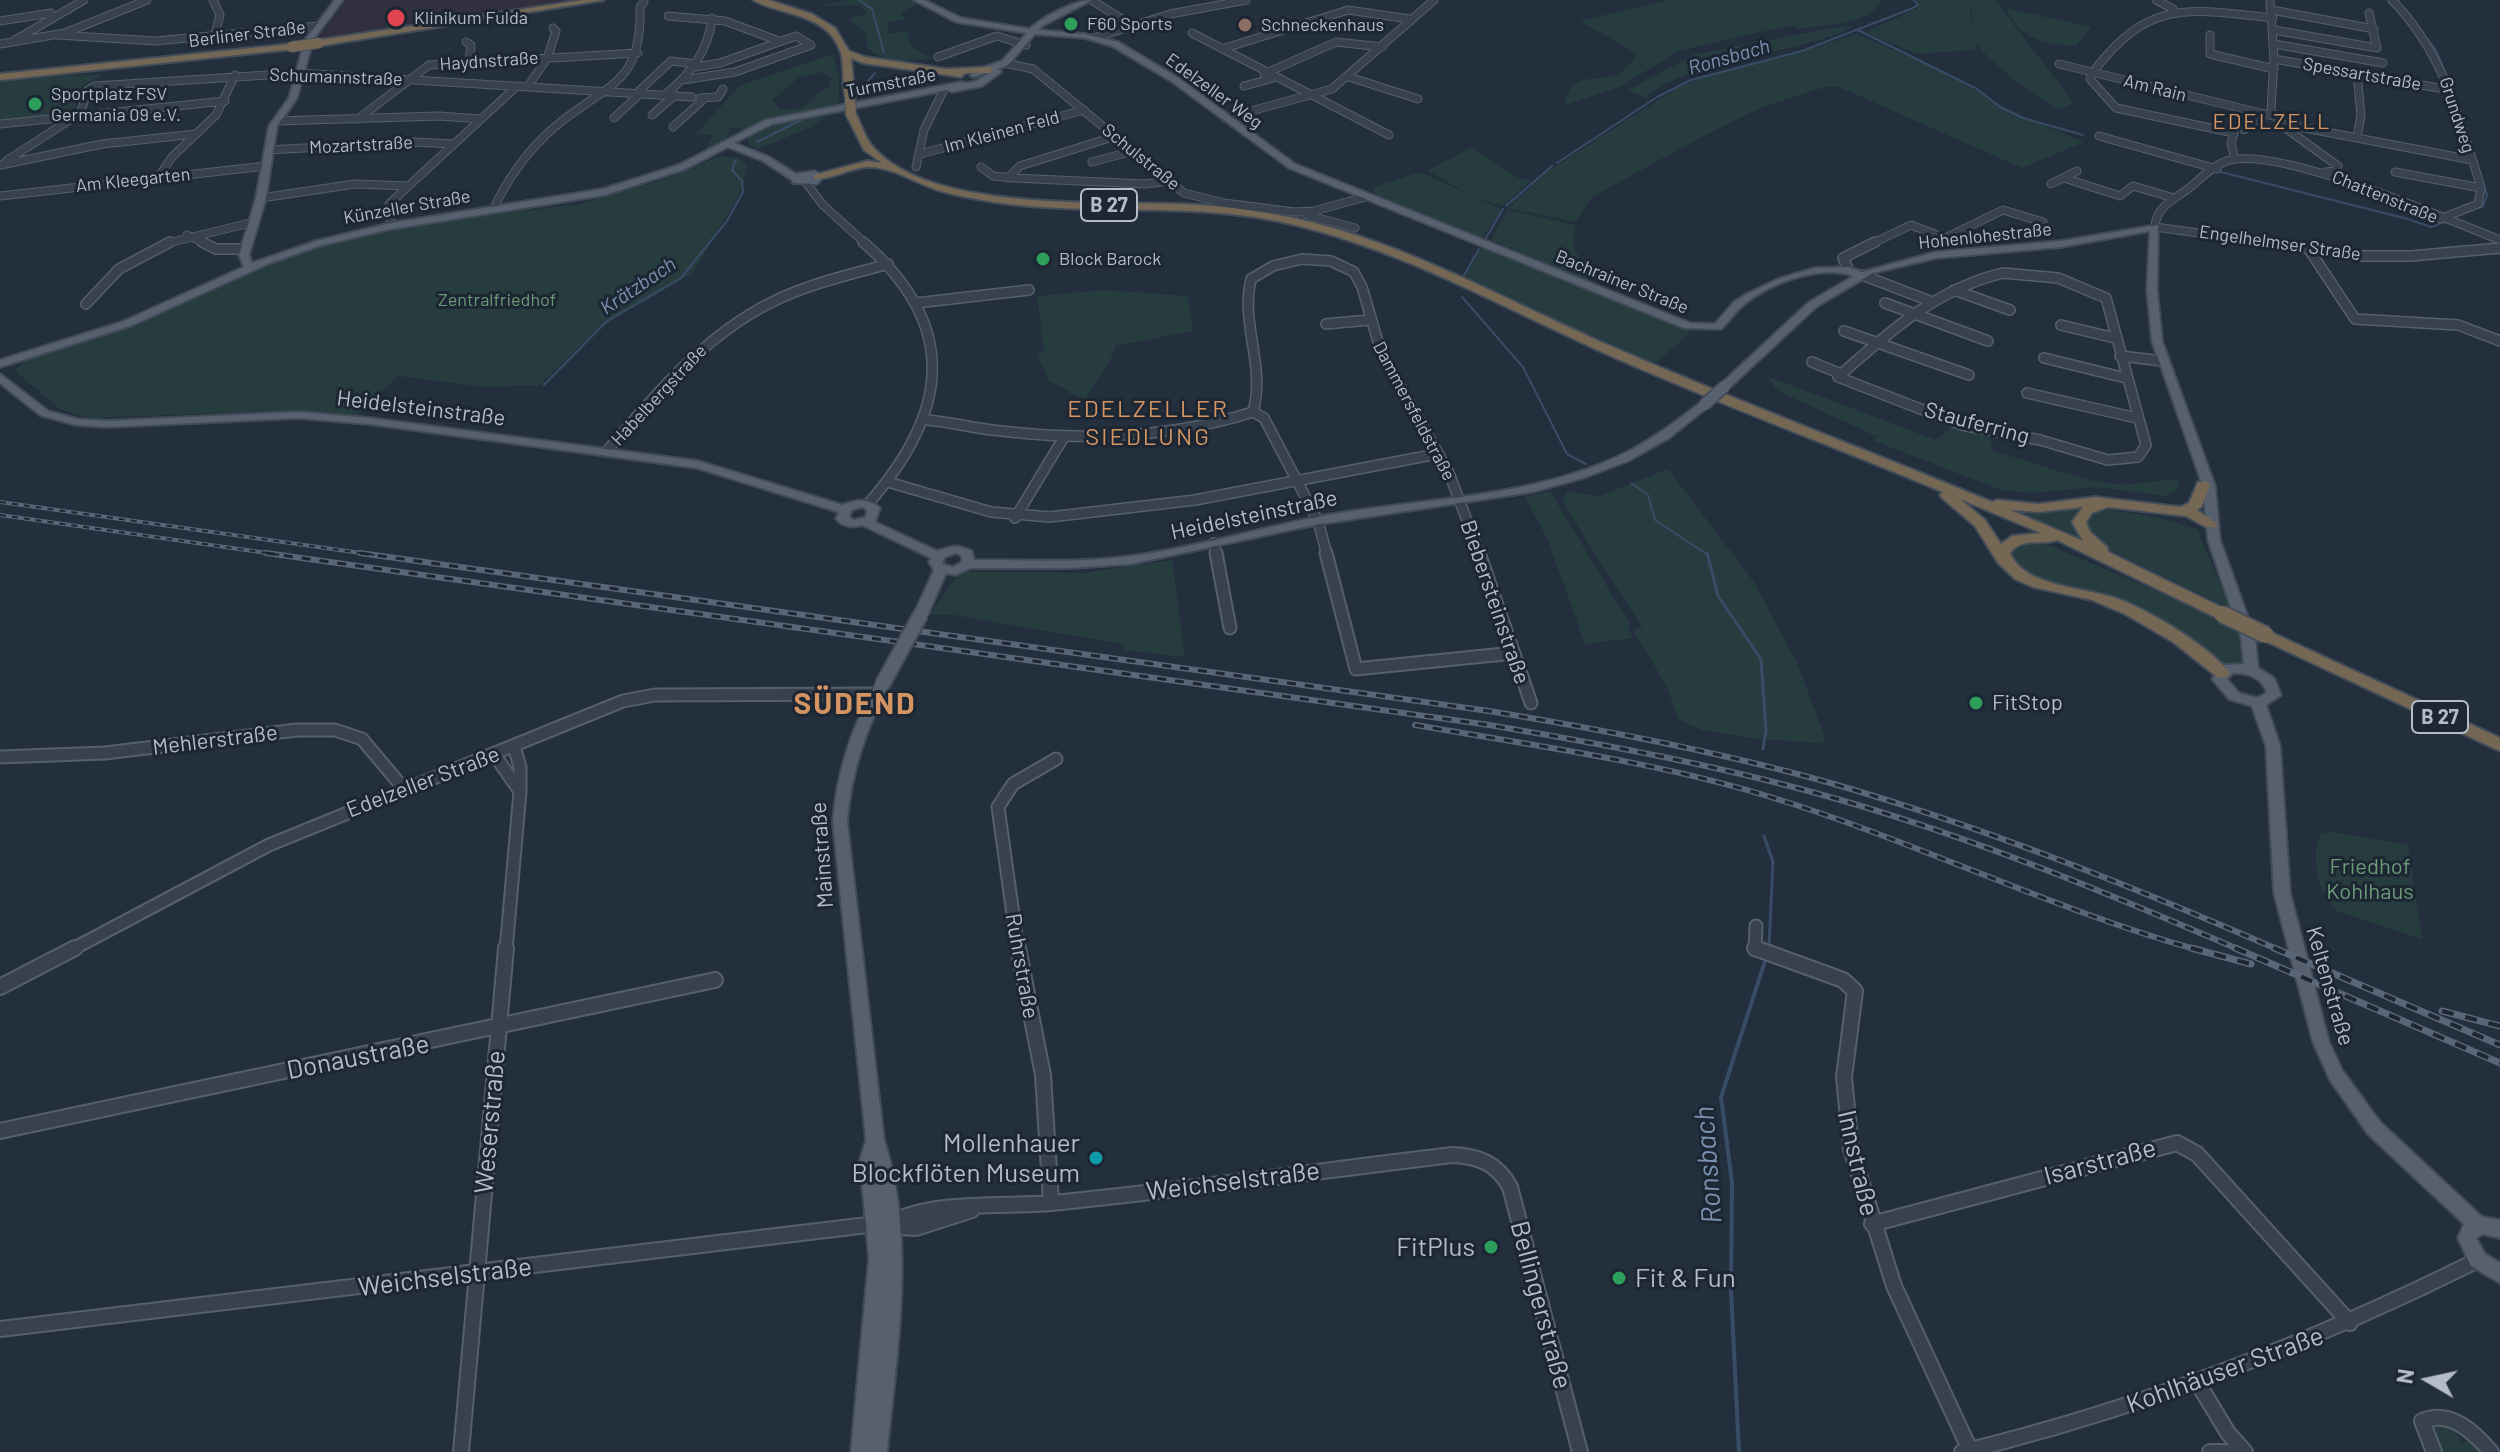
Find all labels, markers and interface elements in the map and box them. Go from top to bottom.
marker: Klinikum Fulda [385,7,407,29]
place label: Klinikum Fulda [414,7,528,29]
place label: F60 Sports [1087,13,1172,35]
place label: Schneckenhaus [1261,14,1384,36]
marker: F60 Sports [1062,15,1080,33]
street label: Berliner Straße [187,16,307,52]
marker: Schneckenhaus [1236,16,1254,34]
water label: Ronsbach [1685,34,1773,80]
street label: Haydnstraße [439,47,539,75]
street label: Edelzeller Weg [1161,49,1267,133]
street label: Spessartstraße [2301,53,2423,95]
street label: Schumannstraße [269,64,403,90]
street label: Turmstraße [844,64,938,102]
street label: Am Rain [2121,70,2189,106]
street label: Grundweg [2435,74,2479,156]
place label: Sportplatz FSV Germania 09 e.V. [51,83,181,126]
marker: Sportplatz FSV Germania 09 e.V. [26,95,44,113]
street label: Im Kleinen Feld [942,106,1062,158]
district label: EDELZELL [2212,109,2332,135]
street label: Schulstraße [1098,119,1184,195]
street label: Mozartstraße [309,131,413,159]
street label: Am Kleegarten [75,163,191,197]
street label: Chattenstraße [2329,166,2441,228]
street label: Künzeller Straße [342,185,472,229]
road number: B 27 [1081,189,1137,221]
street label: Hohenlohestraße [1917,218,2053,254]
street label: Engelhelmser Straße [2198,221,2362,265]
street label: Bachrainer Straße [1552,245,1692,319]
place label: Block Barock [1059,248,1161,270]
marker: Block Barock [1034,250,1052,268]
water label: Krätzbach [596,252,680,320]
park label: Zentralfriedhof [438,289,556,311]
street label: Dammersfeldstraße [1368,338,1460,484]
street label: Habelbergstraße [607,340,711,450]
street label: Heidelsteinstraße [335,385,507,431]
district label: EDELZELLER SIEDLUNG [1067,395,1229,451]
street label: Stauferring [1922,396,2032,450]
street label: Heidelsteinstraße [1168,484,1340,546]
street label: Biebersteinstraße [1455,516,1535,688]
district label: SÜDEND [793,686,917,722]
place label: FitStop [1992,690,2063,716]
marker: FitStop [1967,694,1985,712]
road number: B 27 [2412,701,2468,733]
street label: Mehlerstraße [151,719,279,761]
street label: Edelzeller Straße [343,741,503,823]
street label: Mainstraße [805,801,839,909]
park label: Friedhof Kohlhaus [2326,854,2414,906]
street label: Ruhrstraße [1000,911,1044,1021]
street label: Keltenstraße [2300,923,2360,1049]
street label: Donaustraße [284,1028,432,1086]
street label: Weserstraße [468,1049,512,1195]
water label: Ronsbach [1687,1105,1729,1225]
street label: Innstraße [1831,1107,1885,1219]
place label: Mollenhauer Blockflöten Museum [852,1127,1080,1188]
street label: Isarstraße [2040,1132,2160,1192]
marker: Mollenhauer Blockflöten Museum [1087,1149,1105,1167]
street label: Weichselstraße [1144,1155,1322,1207]
street label: Bellingerstraße [1504,1217,1578,1393]
place label: FitPlus [1396,1231,1475,1263]
marker: FitPlus [1482,1238,1500,1256]
street label: Weichselstraße [356,1251,534,1303]
place label: Fit & Fun [1635,1262,1736,1294]
marker: Fit & Fun [1610,1269,1628,1287]
street label: Kohlhäuser Straße [2122,1320,2328,1420]
north arrow [2388,1340,2468,1420]
text: N [2390,1367,2418,1386]

